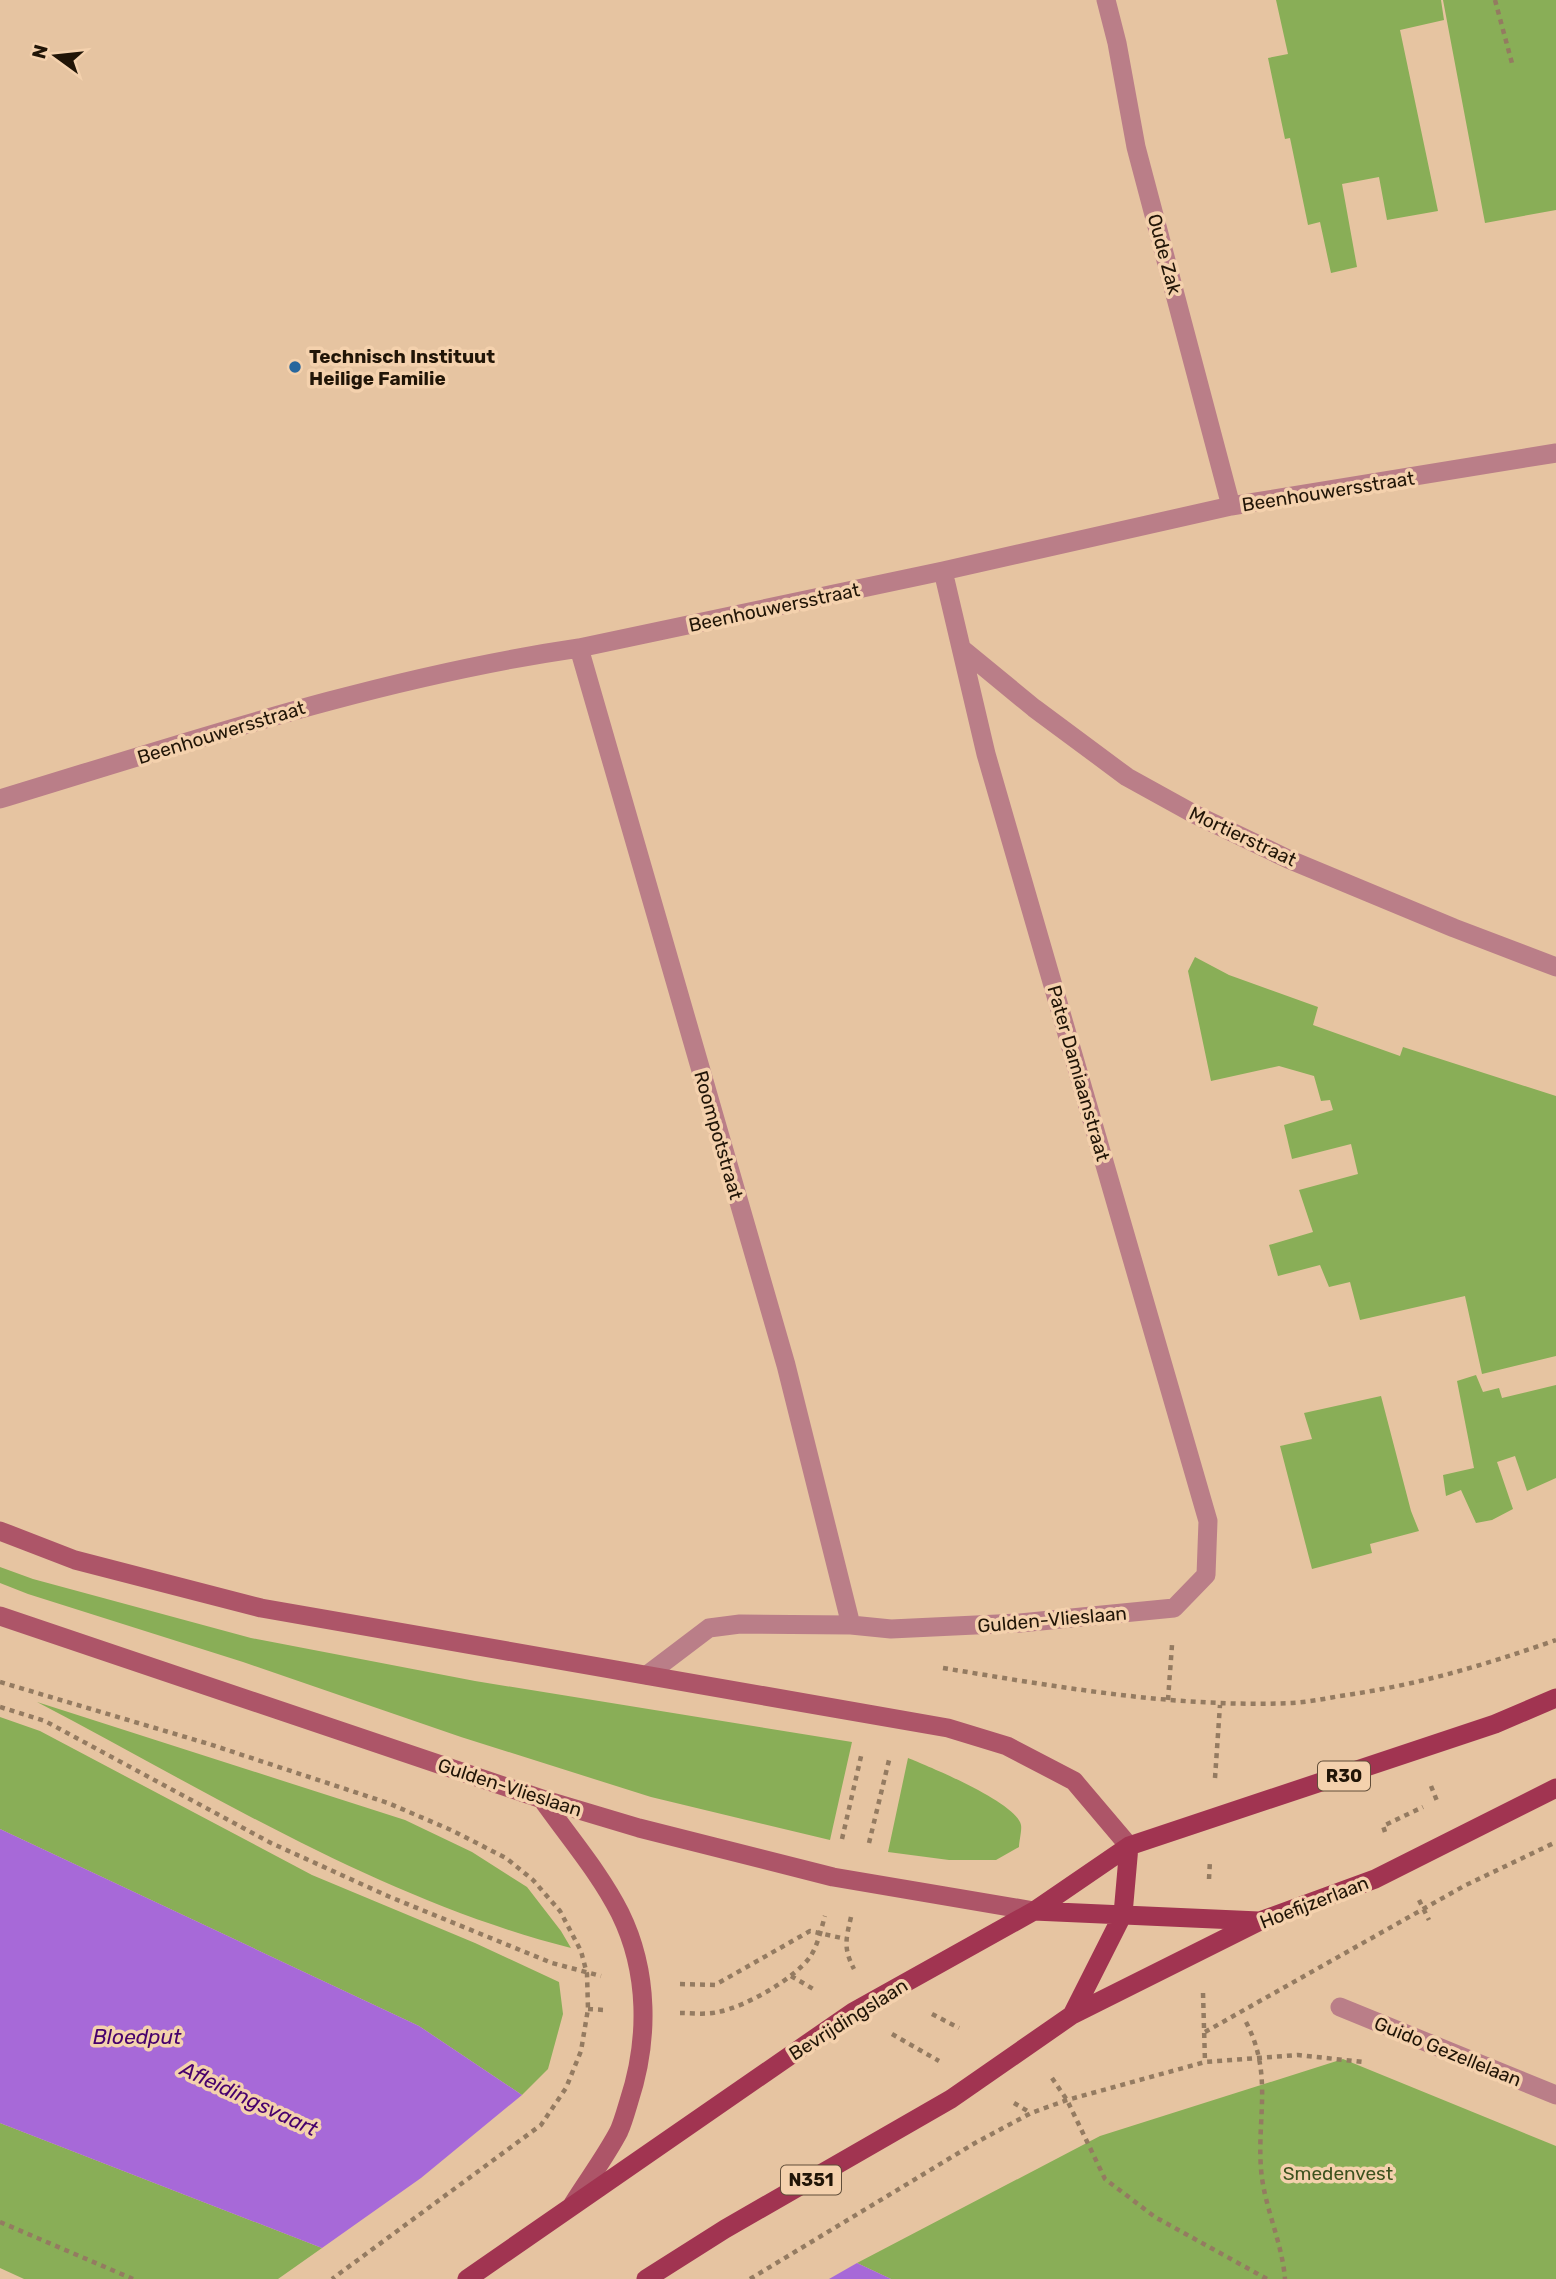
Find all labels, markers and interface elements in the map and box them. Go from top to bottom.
north arrow [21,21,91,91]
text: N [27,42,53,61]
street label: Oude Zak [1143,211,1186,297]
place label: Technisch Instituut Heilige Familie [309,345,495,390]
marker: Technisch Instituut Heilige Familie [287,359,303,375]
street label: Beenhouwersstraat [1240,466,1417,516]
street label: Beenhouwersstraat [686,578,862,637]
street label: Beenhouwersstraat [134,696,308,769]
street label: Mortierstraat [1186,802,1301,872]
street label: Pater Damiaanstraat [1042,983,1115,1164]
street label: Roompotstraat [689,1068,748,1203]
street label: Gulden-Vlieslaan [976,1602,1128,1637]
street label: Gulden-Vlieslaan [435,1753,585,1822]
road number: R30 [1318,1762,1370,1791]
street label: Hoefijzerlaan [1256,1871,1372,1934]
street label: Bevrijdingslaan [785,1974,912,2065]
street label: Guido Gezellelaan [1371,2011,1525,2091]
water label: Bloedput [93,2024,182,2049]
water label: Afleidingsvaart [176,2055,323,2142]
park label: Smedenvest [1283,2162,1394,2185]
road number: N351 [781,2166,841,2194]

